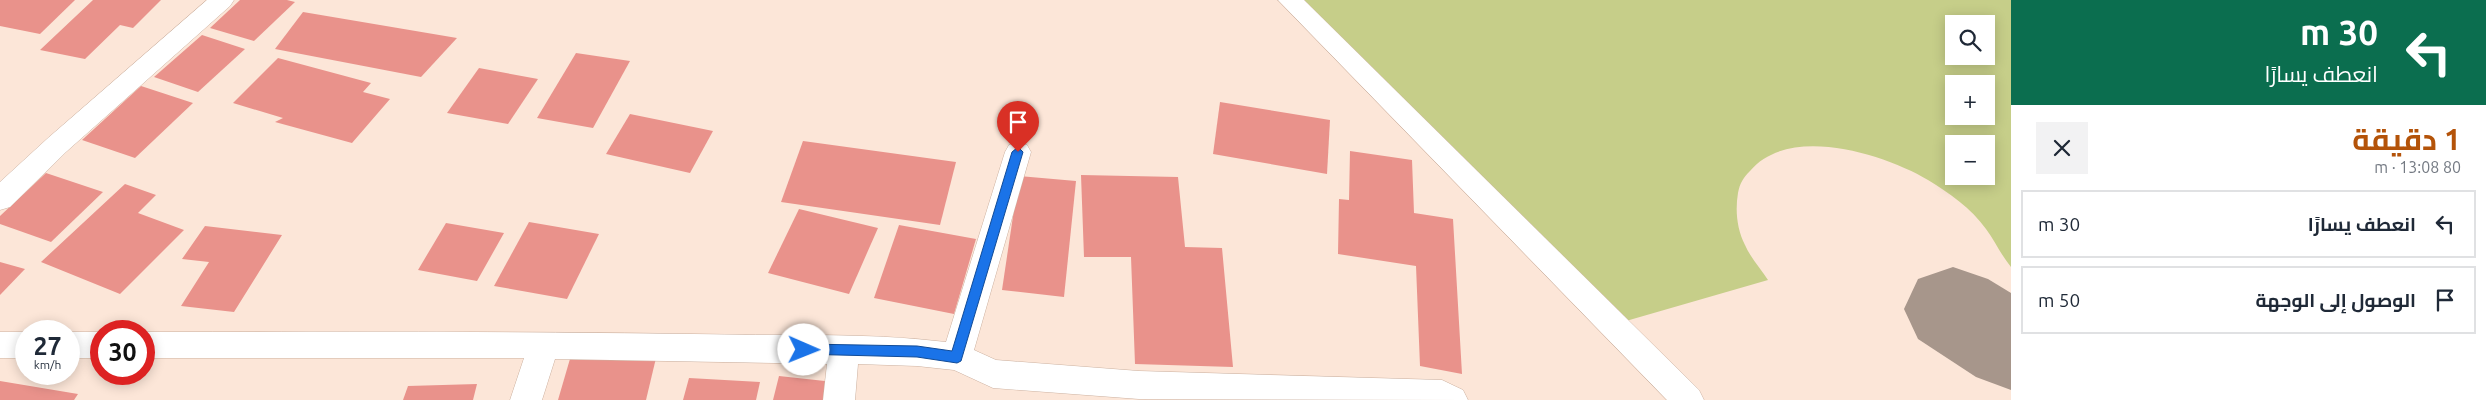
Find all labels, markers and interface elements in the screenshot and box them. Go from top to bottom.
text: 30 m [2300,12,2378,52]
map controls [1945,15,1995,185]
button: search [1945,15,1995,65]
icon: left [2396,20,2461,85]
text: انعطف يسارًا [2265,61,2378,86]
button: + [1945,75,1995,125]
pin [997,101,1039,152]
icon: arrive [1004,108,1032,136]
button: close [2036,122,2088,174]
text: 1 دقيقة [2352,122,2461,156]
button: − [1945,135,1995,185]
text: 80 m · 13:08 [2374,158,2461,176]
icon: left [2431,210,2459,238]
text: 30 m [2038,213,2080,235]
text: انعطف يسارًا [2308,213,2416,235]
icon: arrive [2431,286,2459,314]
text: 50 m [2038,289,2080,311]
text: الوصول إلى الوجهة [2256,289,2416,311]
speed limit sign: 30 [90,320,155,385]
position arrow [777,323,829,375]
text: 27 [33,332,62,360]
text: km/h [34,358,61,371]

